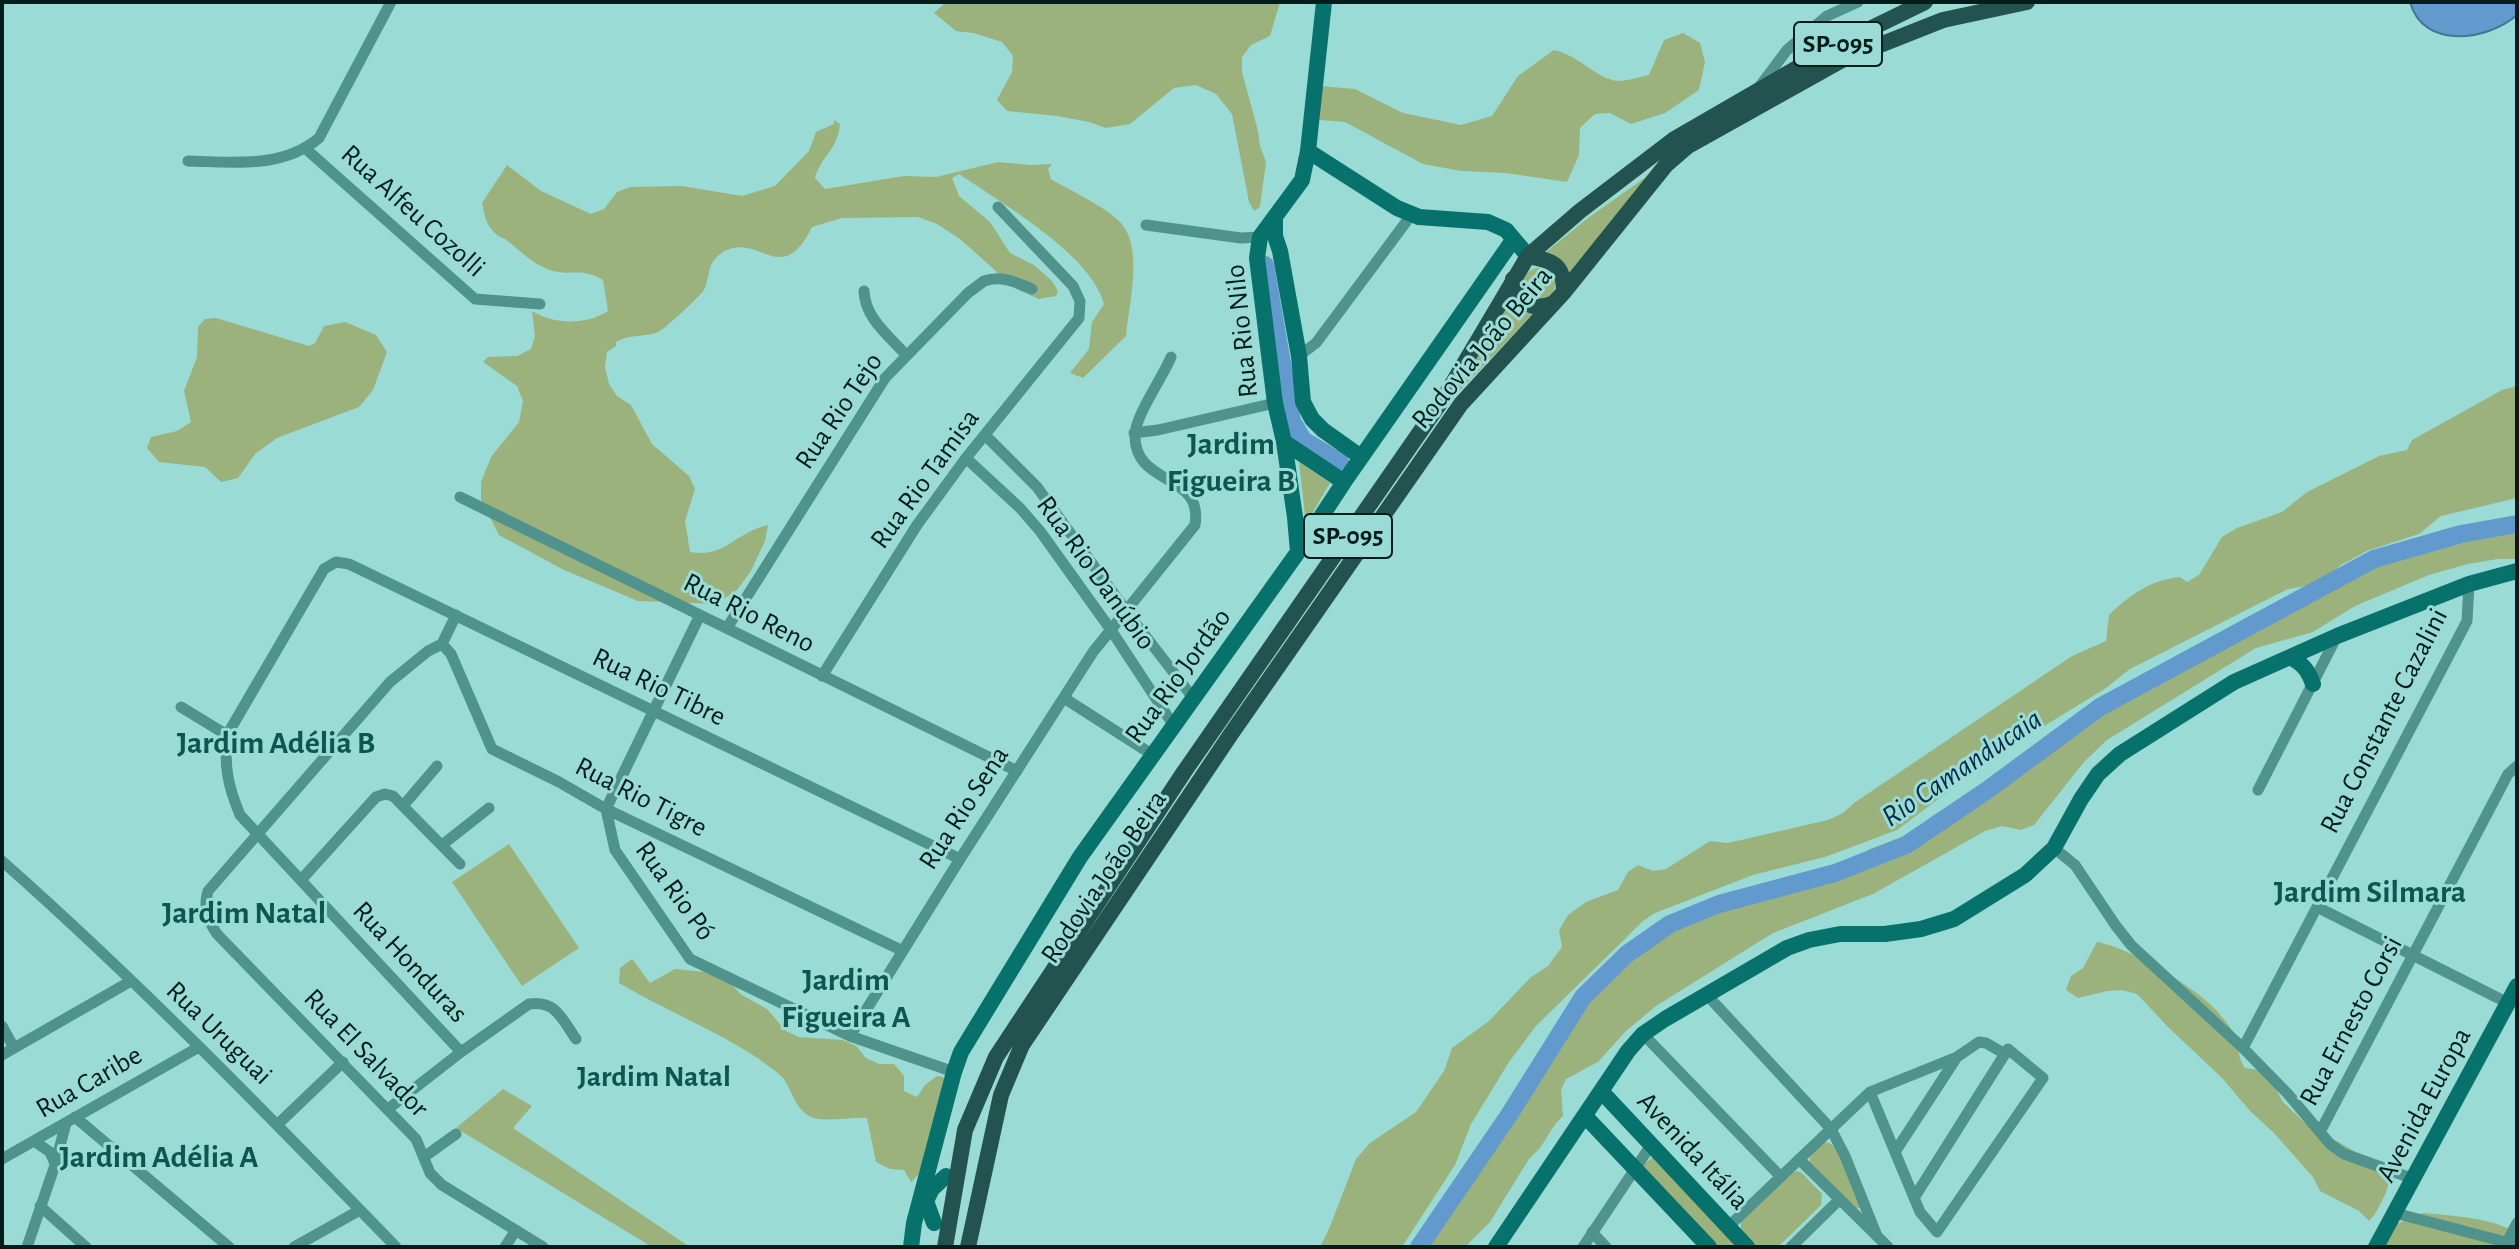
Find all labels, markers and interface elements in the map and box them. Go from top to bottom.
road number: SP-095 [1794,22,1882,66]
street label: Rua Alfeu Cozolli [334,137,492,285]
street label: Rodovia João Beira [1404,260,1560,436]
street label: Rua Rio Nilo [1218,263,1266,399]
street label: Rua Rio Tejo [788,346,890,476]
street label: Rua Rio Tamisa [863,403,987,555]
district label: Jardim Figueira B [1167,425,1295,500]
street label: Rua Rio Danúbio [1029,490,1163,656]
road number: SP-095 [1304,514,1392,558]
street label: Rua Rio Reno [678,566,820,660]
street label: Rua Rio Jordão [1118,602,1238,750]
street label: Rua Constante Cazalini [2313,603,2455,839]
street label: Rua Rio Tibre [587,640,731,734]
water label: Rio Camanducaia [1875,701,2049,835]
district label: Jardim Adélia B [177,724,375,762]
street label: Rua Rio Sena [912,740,1016,876]
street label: Rua Rio Tigre [569,749,713,845]
street label: Rodovia João Beira [1034,784,1174,970]
street label: Rua Rio Pó [628,835,722,947]
district label: Jardim Silmara [2274,873,2466,911]
district label: Jardim Natal [162,894,326,932]
street label: Rua Honduras [345,894,475,1030]
street label: Rua Ernesto Corsi [2292,930,2410,1112]
district label: Jardim Figueira A [781,961,911,1036]
street label: Rua Uruguai [159,974,279,1092]
street label: Rua El Salvador [296,982,436,1124]
street label: Avenida Europa [2369,1022,2479,1188]
street label: Rua Caribe [30,1038,148,1126]
district label: Jardim Natal [577,1059,731,1095]
street label: Avenida Itália [1630,1085,1756,1217]
district label: Jardim Adélia A [59,1138,259,1176]

